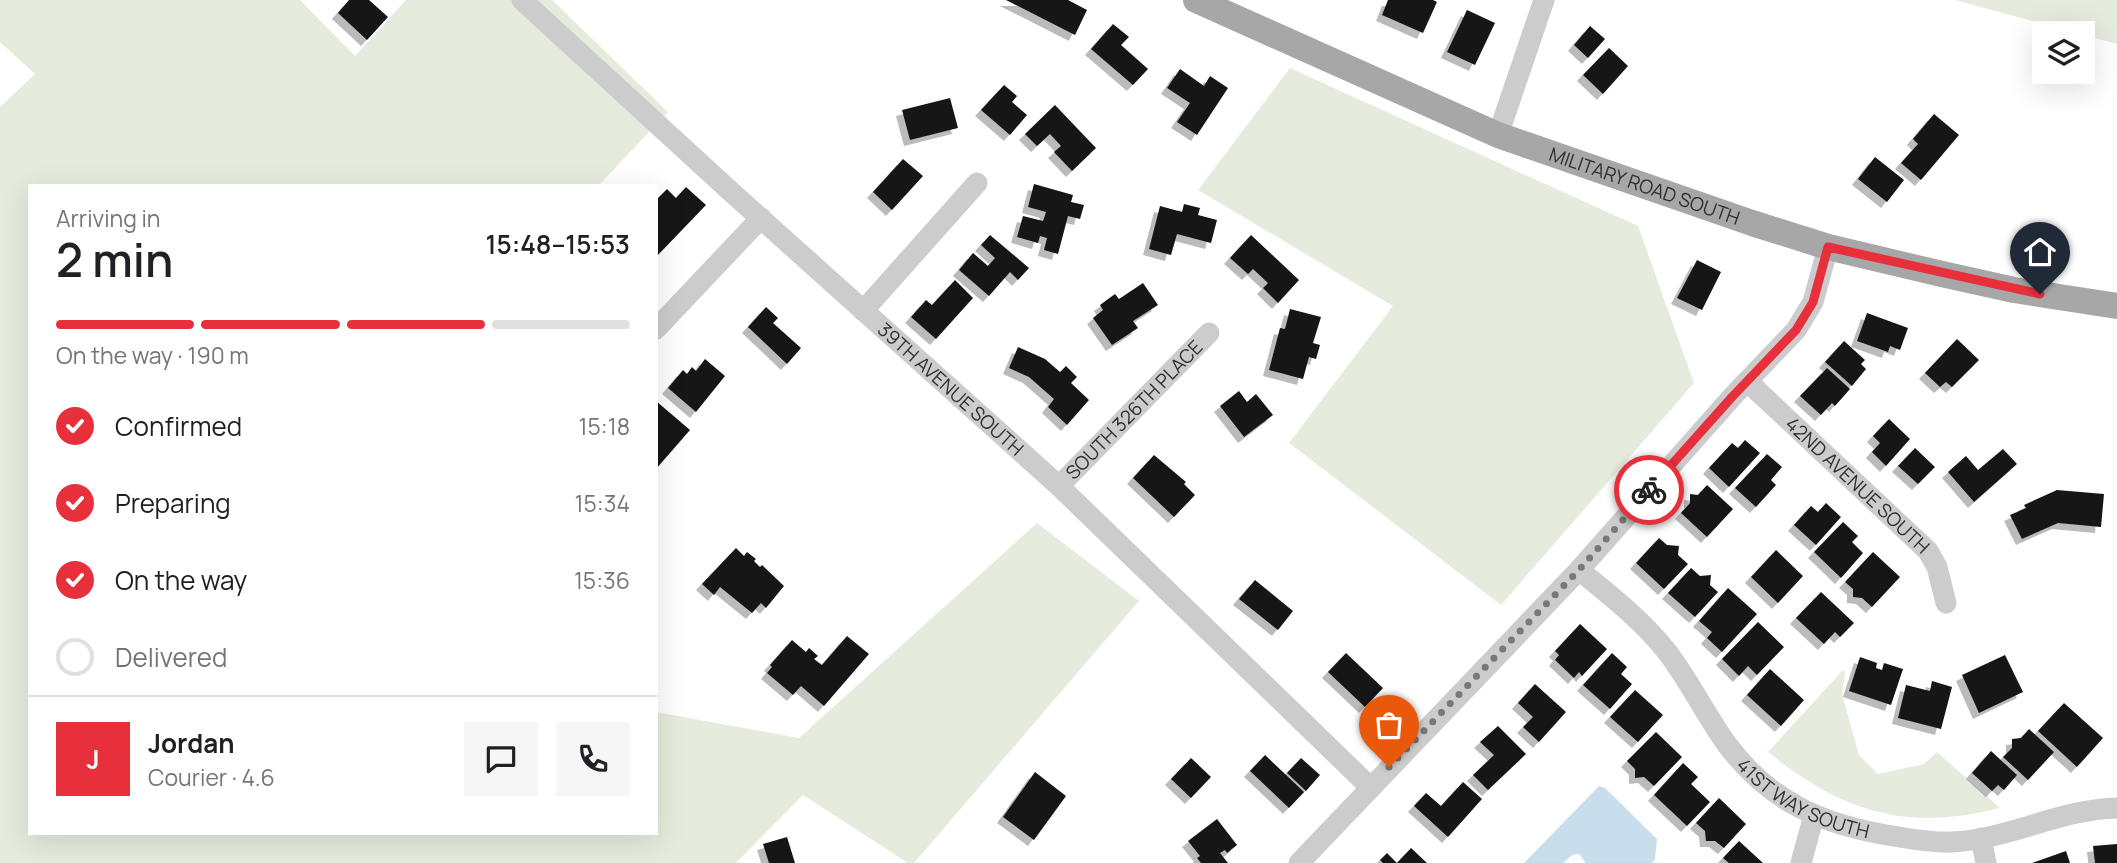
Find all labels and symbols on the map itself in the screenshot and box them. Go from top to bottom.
street label: MILITARY ROAD SOUTH [1546,141,1743,231]
pin [2010,222,2070,294]
street label: 39TH AVENUE SOUTH [872,317,1029,461]
street label: SOUTH 326TH PLACE [1060,334,1208,485]
street label: 42ND AVENUE SOUTH [1780,411,1936,559]
courier [1614,455,1684,525]
pin [1359,695,1419,767]
street label: 41ST WAY SOUTH [1731,752,1872,844]

